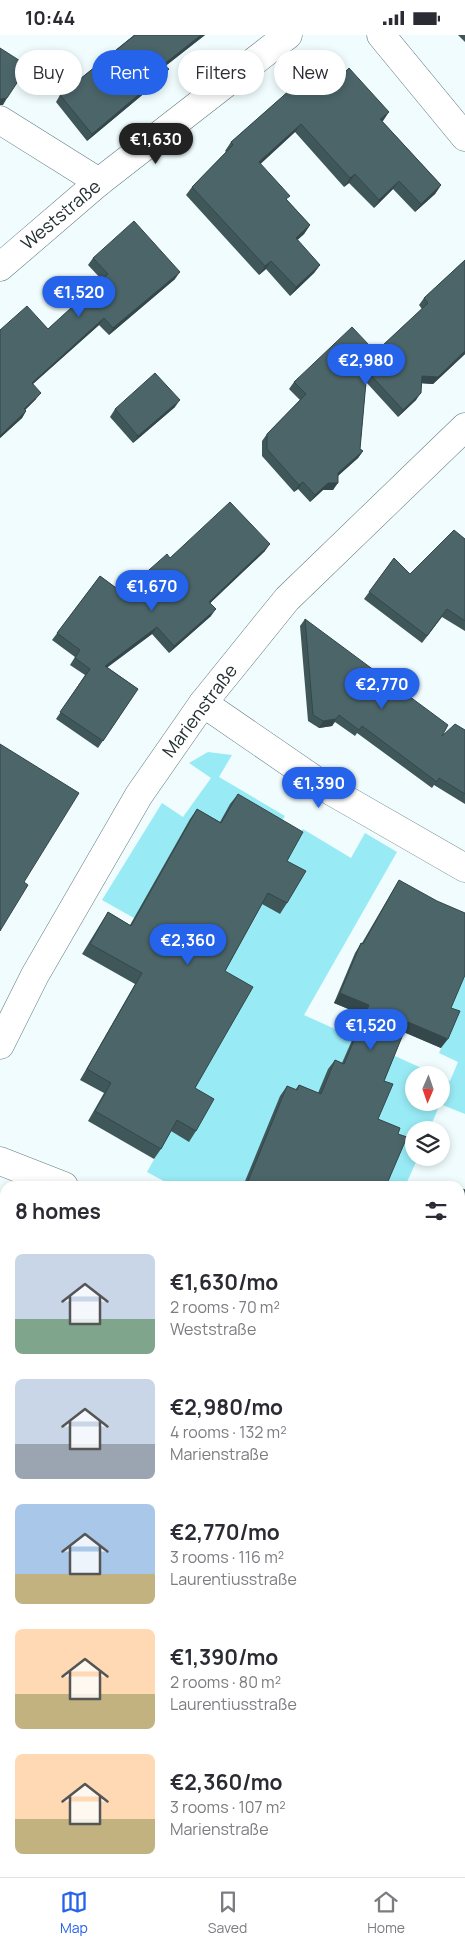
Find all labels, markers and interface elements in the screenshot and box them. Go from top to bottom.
text: 10:44 [25,5,75,31]
chip: Buy [15,50,82,95]
chip: Rent [92,50,168,95]
chip: Filters [178,50,264,95]
chip: New [274,50,346,95]
pin: €1,630 [115,123,197,165]
text: €1,630 [130,128,182,150]
street label: Weststraße [15,174,105,255]
pin: €1,520 [38,275,120,318]
text: €1,520 [53,281,105,303]
pin: €2,980 [325,343,407,386]
text: €2,980 [338,349,394,371]
pin: €1,670 [111,569,193,612]
text: €1,670 [126,575,178,597]
street label: Marienstraße [156,659,242,762]
pin: €2,770 [341,667,423,710]
text: €2,770 [355,673,409,695]
pin: €1,390 [278,767,360,809]
text: €1,390 [293,772,345,794]
pin: €2,360 [147,923,229,966]
text: €2,360 [160,929,216,951]
pin: €1,520 [330,1009,412,1051]
text: €1,520 [345,1014,397,1036]
north arrow [405,1066,450,1111]
map controls [405,1066,450,1166]
button: layers [405,1121,450,1166]
text: 8 homes [15,1197,101,1225]
icon: filters [422,1197,450,1225]
text: €1,630/mo [170,1268,278,1296]
icon: home [55,1274,115,1334]
text: 2 rooms · 70 m² [170,1296,280,1318]
text: Weststraße [170,1318,256,1340]
text: €2,980/mo [170,1393,283,1421]
icon: home [55,1399,115,1459]
text: 4 rooms · 132 m² [170,1421,287,1443]
text: Marienstraße [170,1443,269,1465]
text: €2,770/mo [170,1518,280,1546]
icon: home [55,1524,115,1584]
text: 3 rooms · 116 m² [170,1546,284,1568]
text: Laurentiusstraße [170,1568,297,1590]
text: €1,390/mo [170,1643,278,1671]
icon: home [55,1649,115,1709]
text: 2 rooms · 80 m² [170,1671,281,1693]
text: Laurentiusstraße [170,1693,297,1715]
text: €2,360/mo [170,1768,282,1796]
icon: home [55,1774,115,1834]
text: 3 rooms · 107 m² [170,1796,286,1818]
text: Marienstraße [170,1818,269,1840]
tab: Map [60,1888,88,1937]
tab: Saved [208,1888,247,1937]
tab: Home [367,1888,405,1937]

